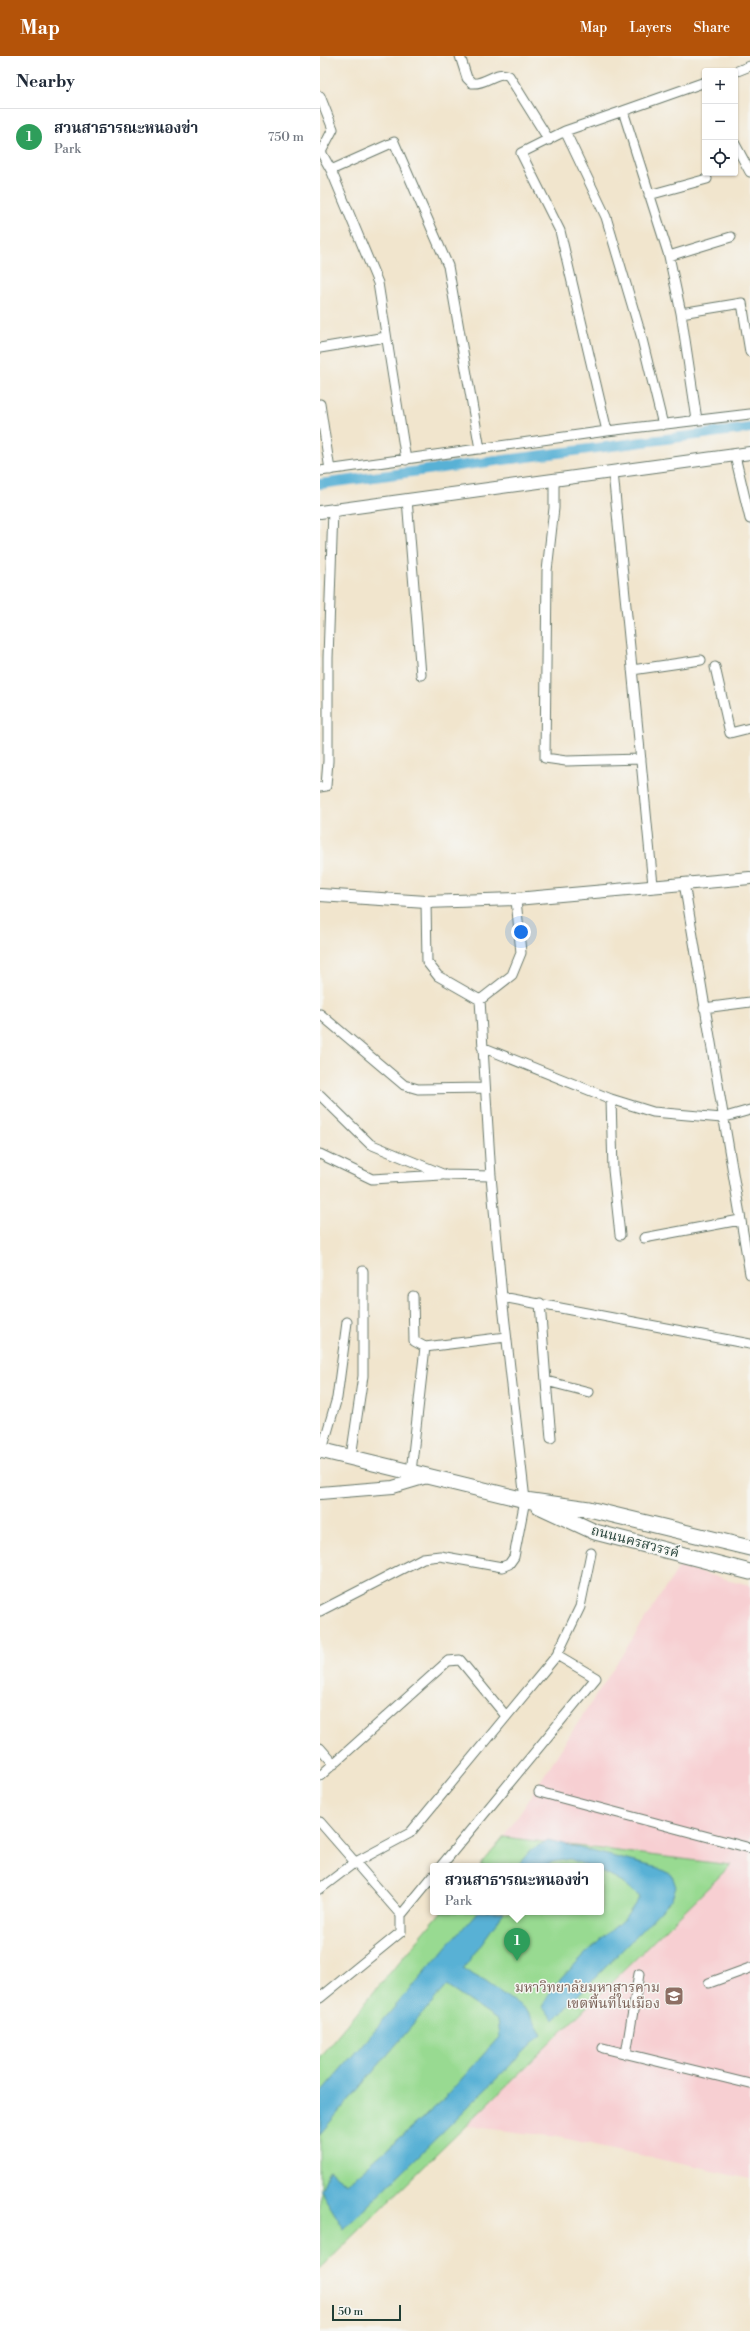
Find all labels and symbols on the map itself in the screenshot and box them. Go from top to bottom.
your location [511,922,531,942]
street label: ถนนนครสวรรค์ [589,1521,681,1562]
pin: 1 [504,1928,530,1961]
place label: มหาวิทยาลัยมหาสารคาม เขตพื้นที่ในเมือง [515,1979,660,2013]
school or university icon: มหาวิทยาลัยมหาสารคาม เขตพื้นที่ในเมือง [663,1985,685,2007]
scale bar [332,2303,401,2322]

